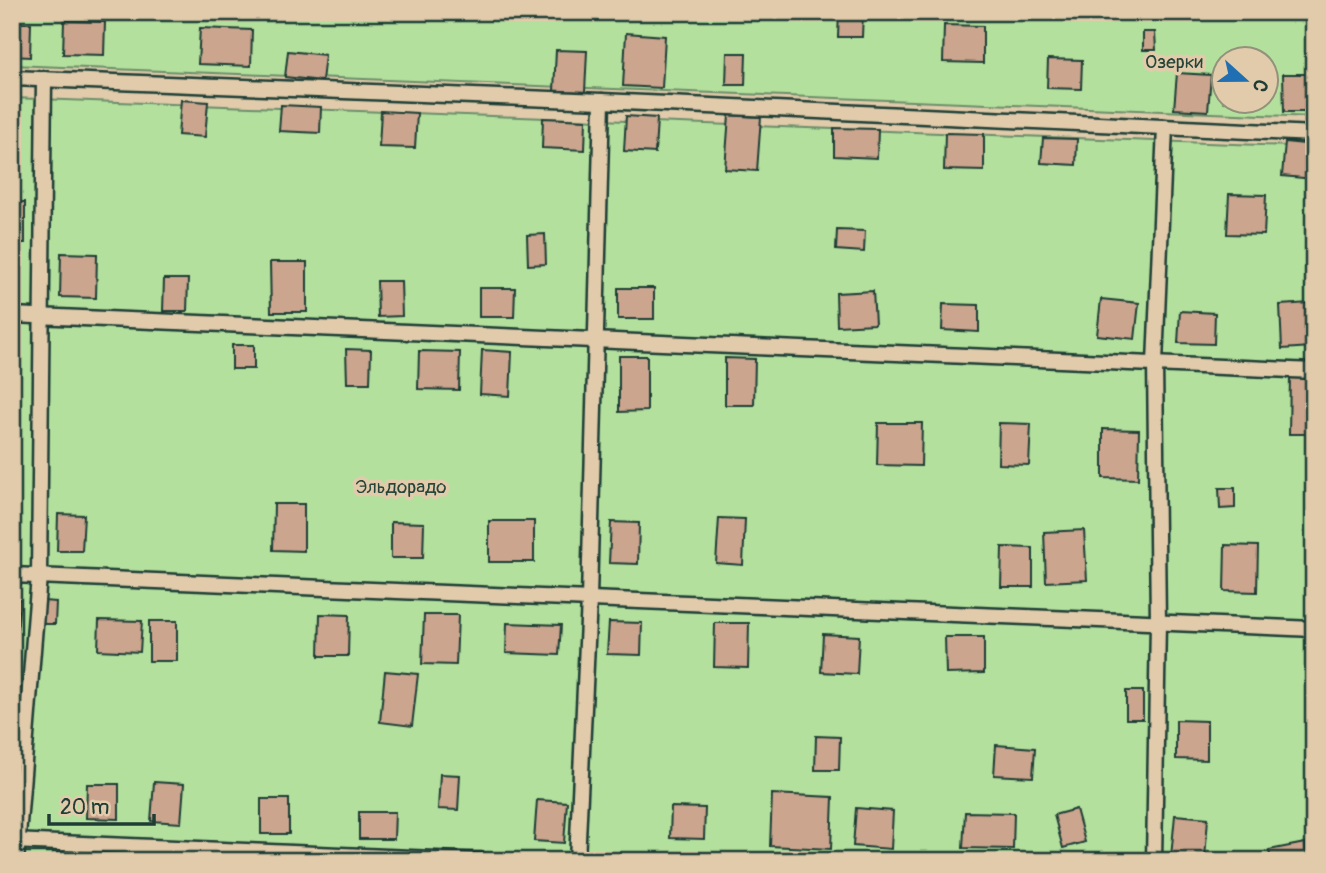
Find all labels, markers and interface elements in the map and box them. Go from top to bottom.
north arrow [1210,46,1280,116]
park label: Озерки [1145,50,1203,74]
text: С [1247,76,1273,96]
park label: Эльдорадо [355,475,447,499]
scale bar [49,782,154,826]
text: 20 m [60,794,109,821]

